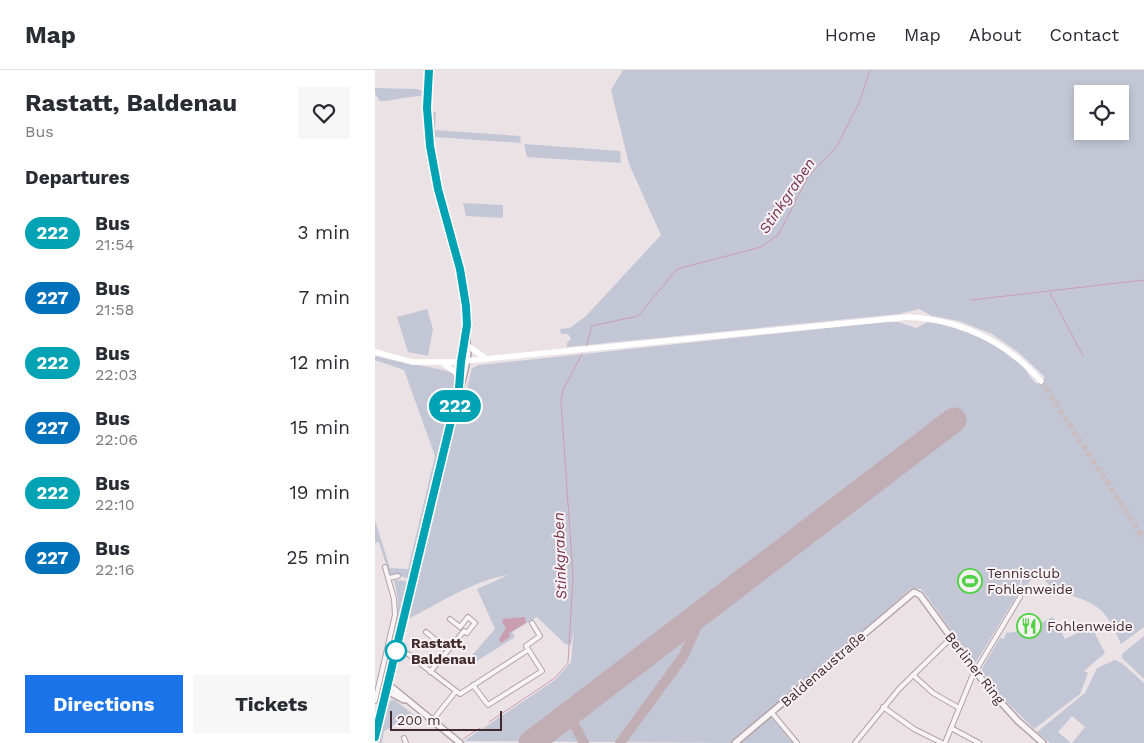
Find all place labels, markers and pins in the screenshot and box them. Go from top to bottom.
place label: Tennisclub Fohlenweide [987,565,1073,597]
sports icon: Tennisclub Fohlenweide [957,568,983,594]
restaurant icon: Fohlenweide [1016,613,1042,639]
place label: Fohlenweide [1047,618,1133,634]
place label: Rastatt, Baldenau [411,635,476,667]
marker: Rastatt, Baldenau [385,640,407,662]

